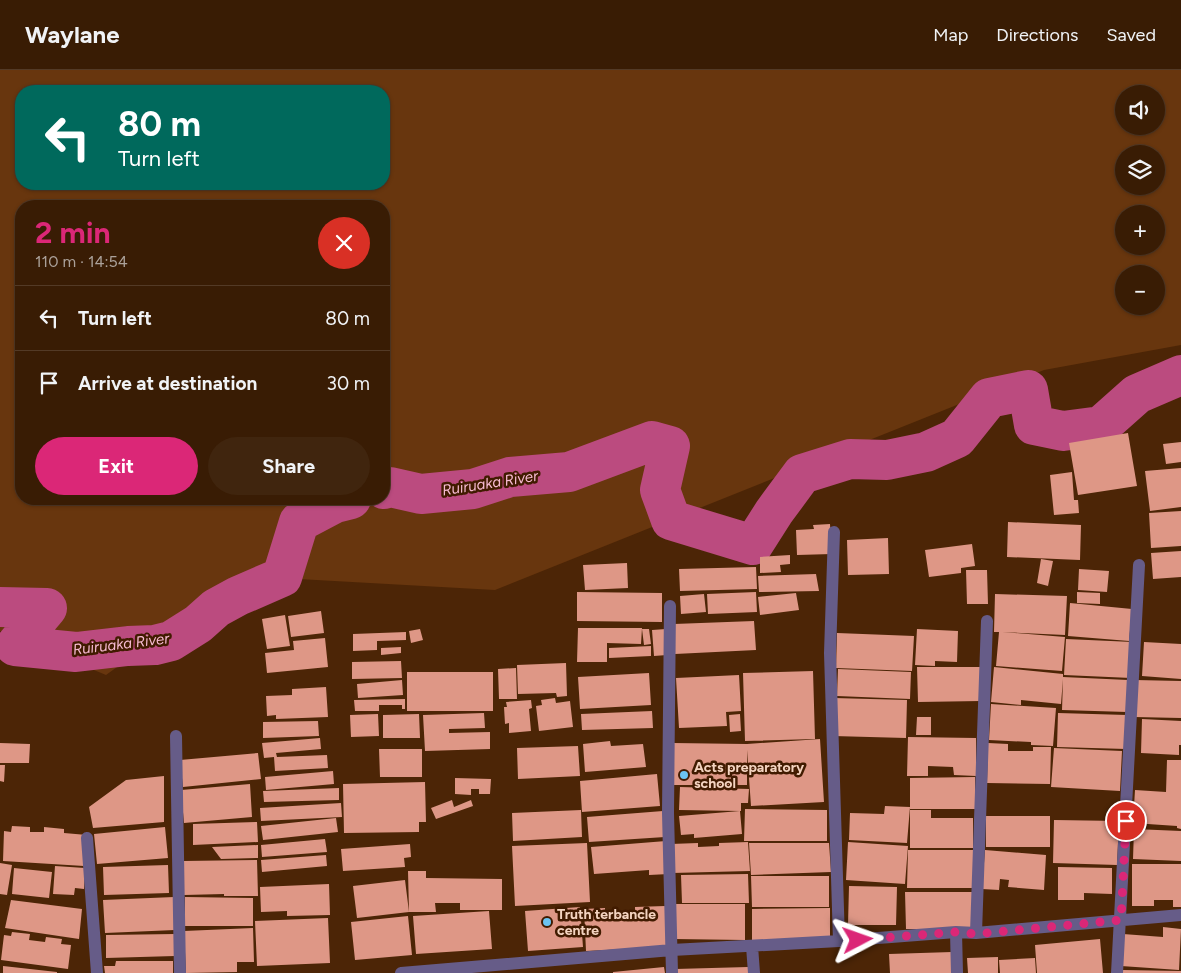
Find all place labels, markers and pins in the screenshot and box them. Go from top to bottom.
place label: Acts preparatory school [694,759,805,792]
marker: Acts preparatory school [678,769,690,781]
pin [1105,800,1147,842]
place label: Truth terbancle centre [557,906,656,939]
marker: Truth terbancle centre [541,916,553,928]

